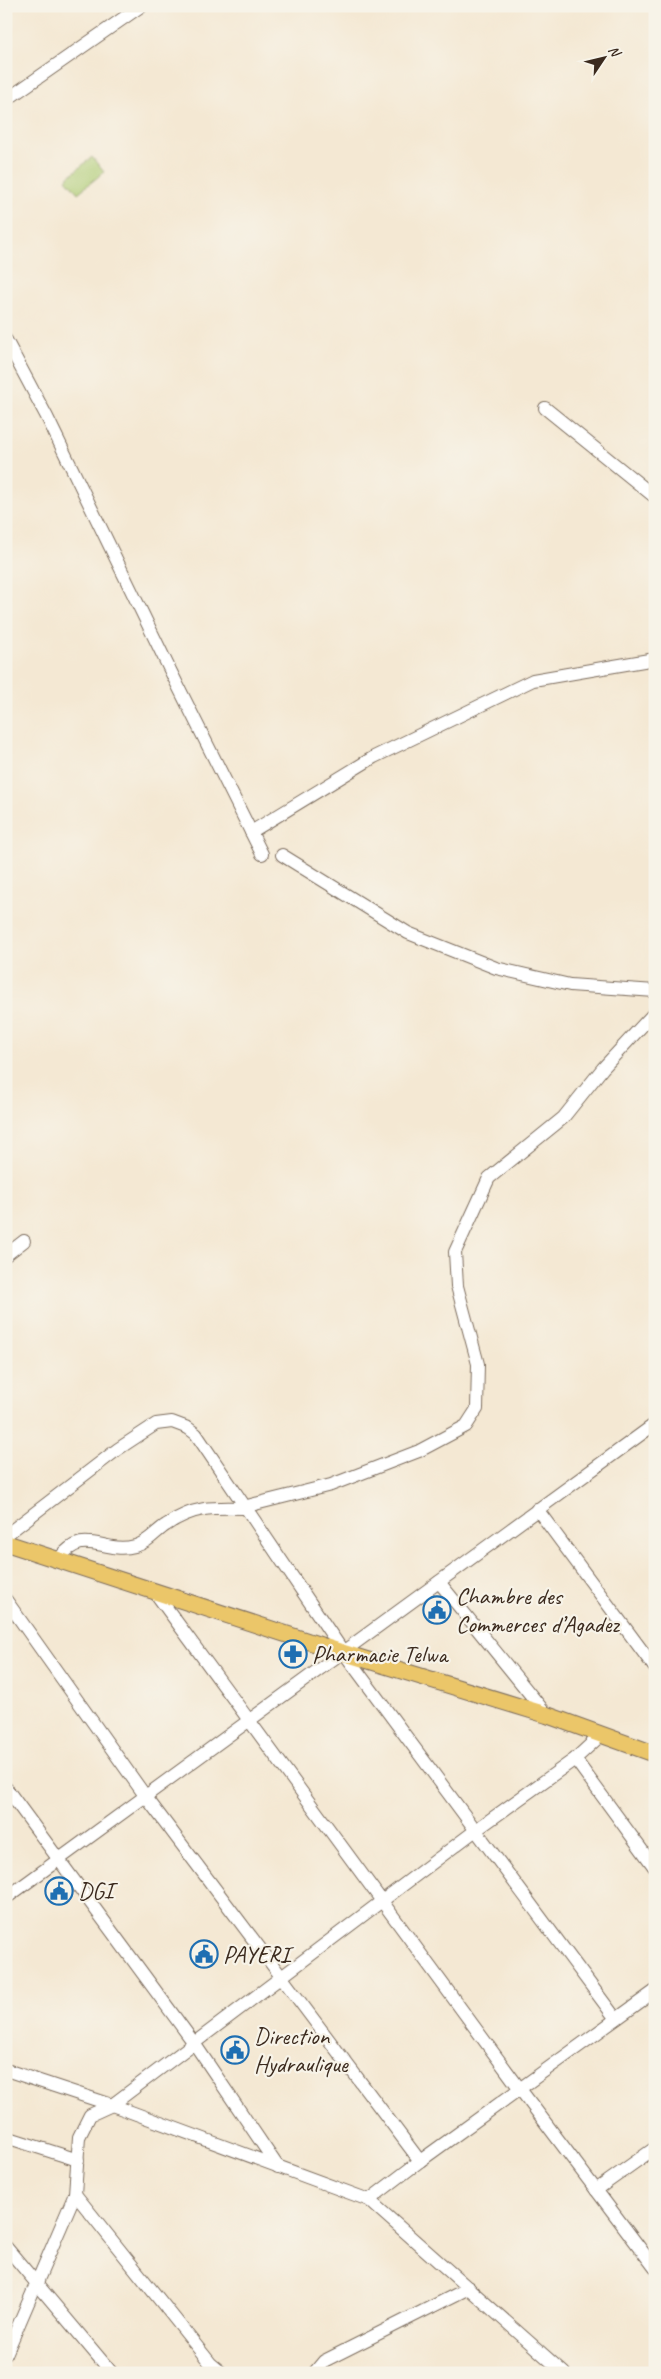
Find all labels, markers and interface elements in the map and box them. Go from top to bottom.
north arrow [578,32,628,82]
text: N [605,42,625,61]
place label: Chambre des Commerces d’Agadez [456,1581,620,1639]
public building icon: Chambre des Commerces d’Agadez [422,1595,452,1625]
pharmacy icon: Pharmacie Telwa [278,1639,308,1669]
place label: Pharmacie Telwa [312,1639,449,1669]
public building icon: DGI [44,1876,74,1906]
place label: DGI [78,1876,119,1906]
public building icon: PAYERI [189,1939,219,1969]
place label: PAYERI [223,1939,294,1969]
place label: Direction Hydraulique [254,2021,350,2079]
public building icon: Direction Hydraulique [220,2035,250,2065]

